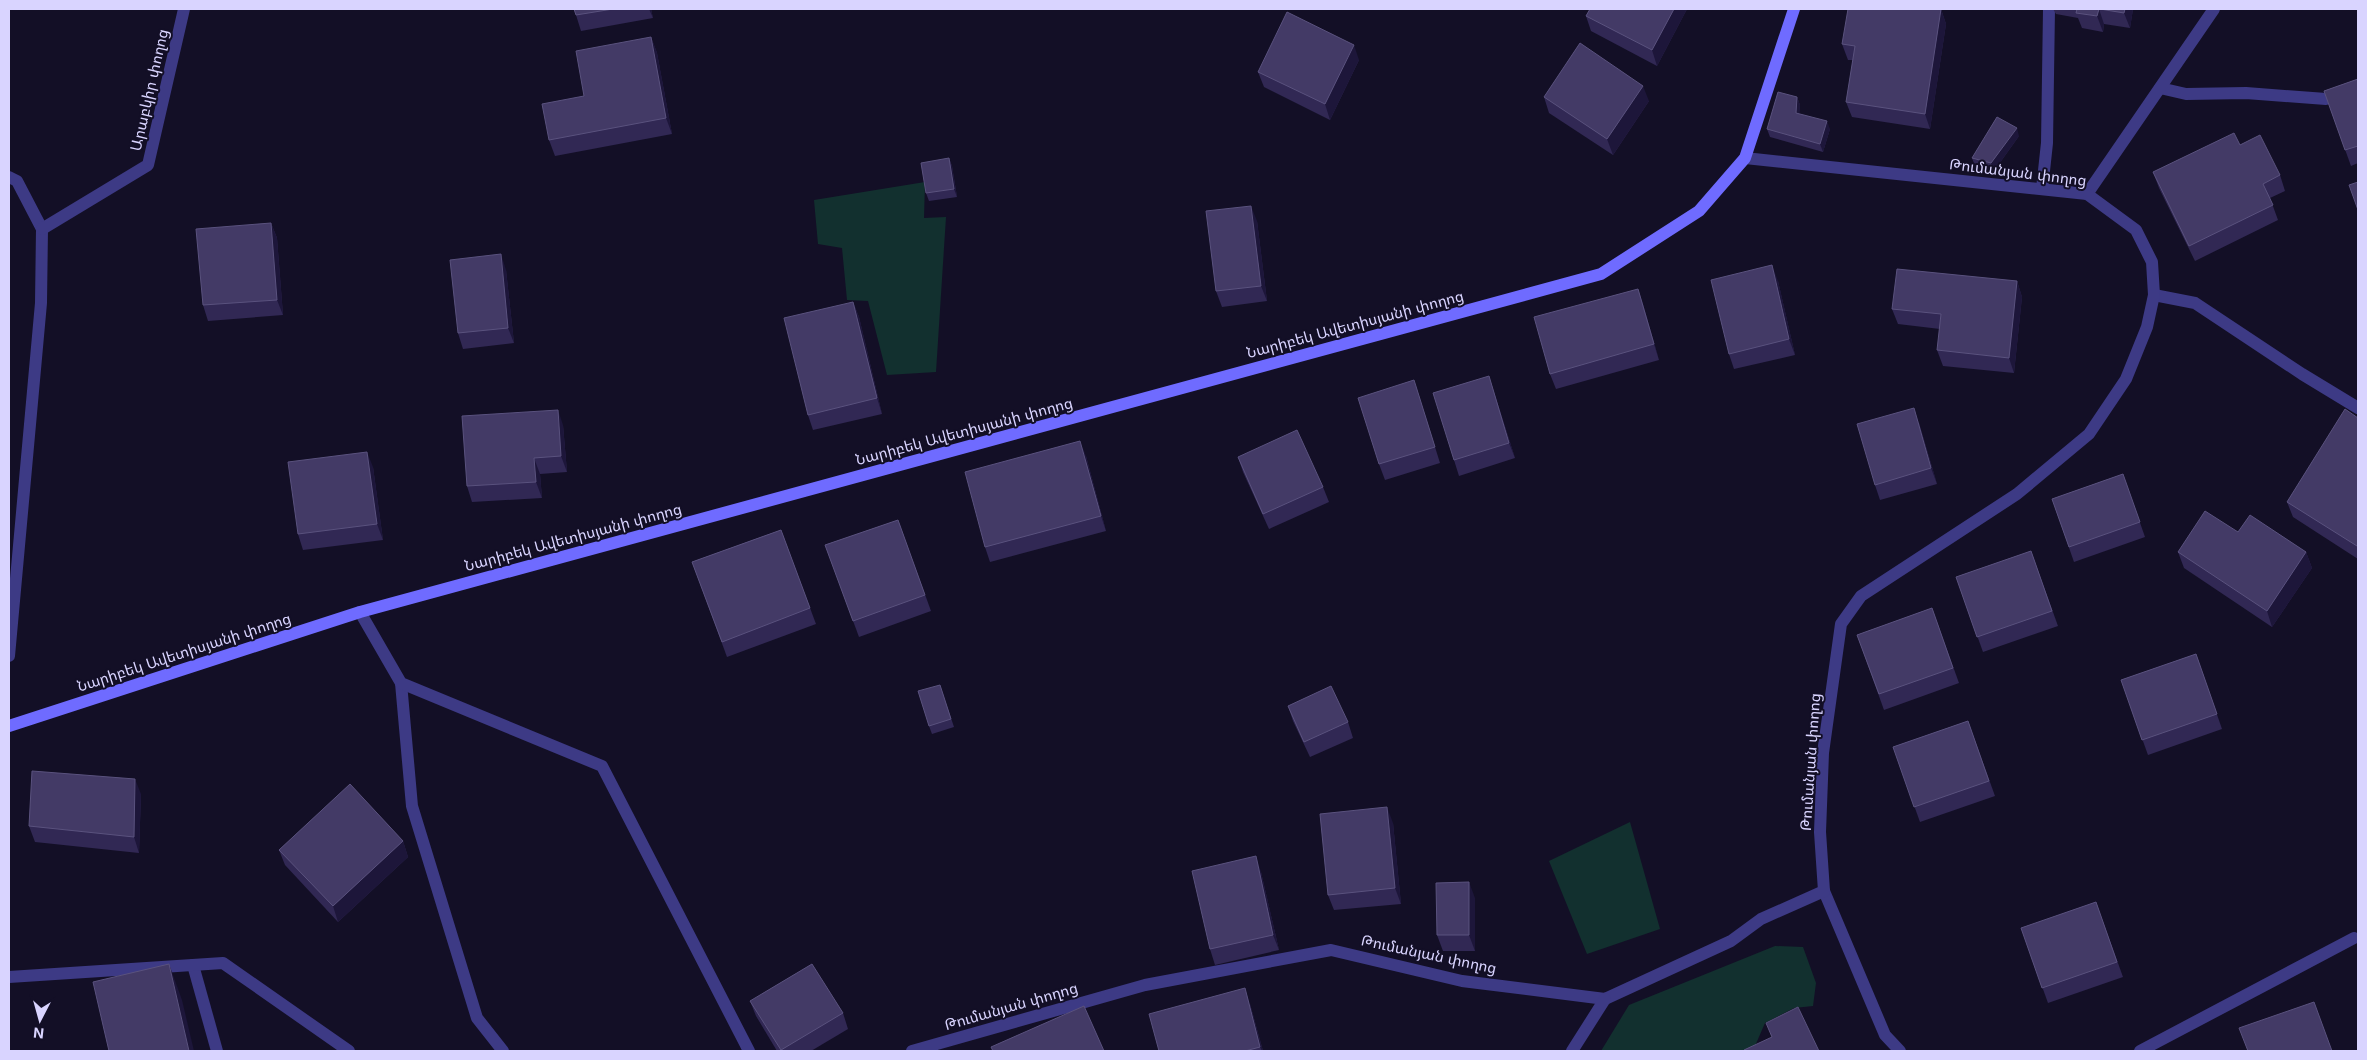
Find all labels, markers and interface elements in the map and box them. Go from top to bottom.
street label: Արաբկիր փողոց [126,27,172,153]
street label: Թումանյան փողոց [1948,154,2088,190]
street label: Նարիբեկ Ավետիսյանի փողոց [1244,286,1466,362]
street label: Նարիբեկ Ավետիսյանի փողոց [853,393,1075,469]
street label: Նարիբեկ Ավետիսյանի փողոց [462,499,684,575]
street label: Նարիբեկ Ավետիսյանի փողոց [75,608,293,696]
street label: Թումանյան փողոց [1796,692,1824,832]
street label: Թումանյան փողոց [1360,930,1498,978]
street label: Թումանյան փողոց [942,978,1080,1034]
north arrow [15,995,65,1045]
text: N [32,1024,45,1042]

